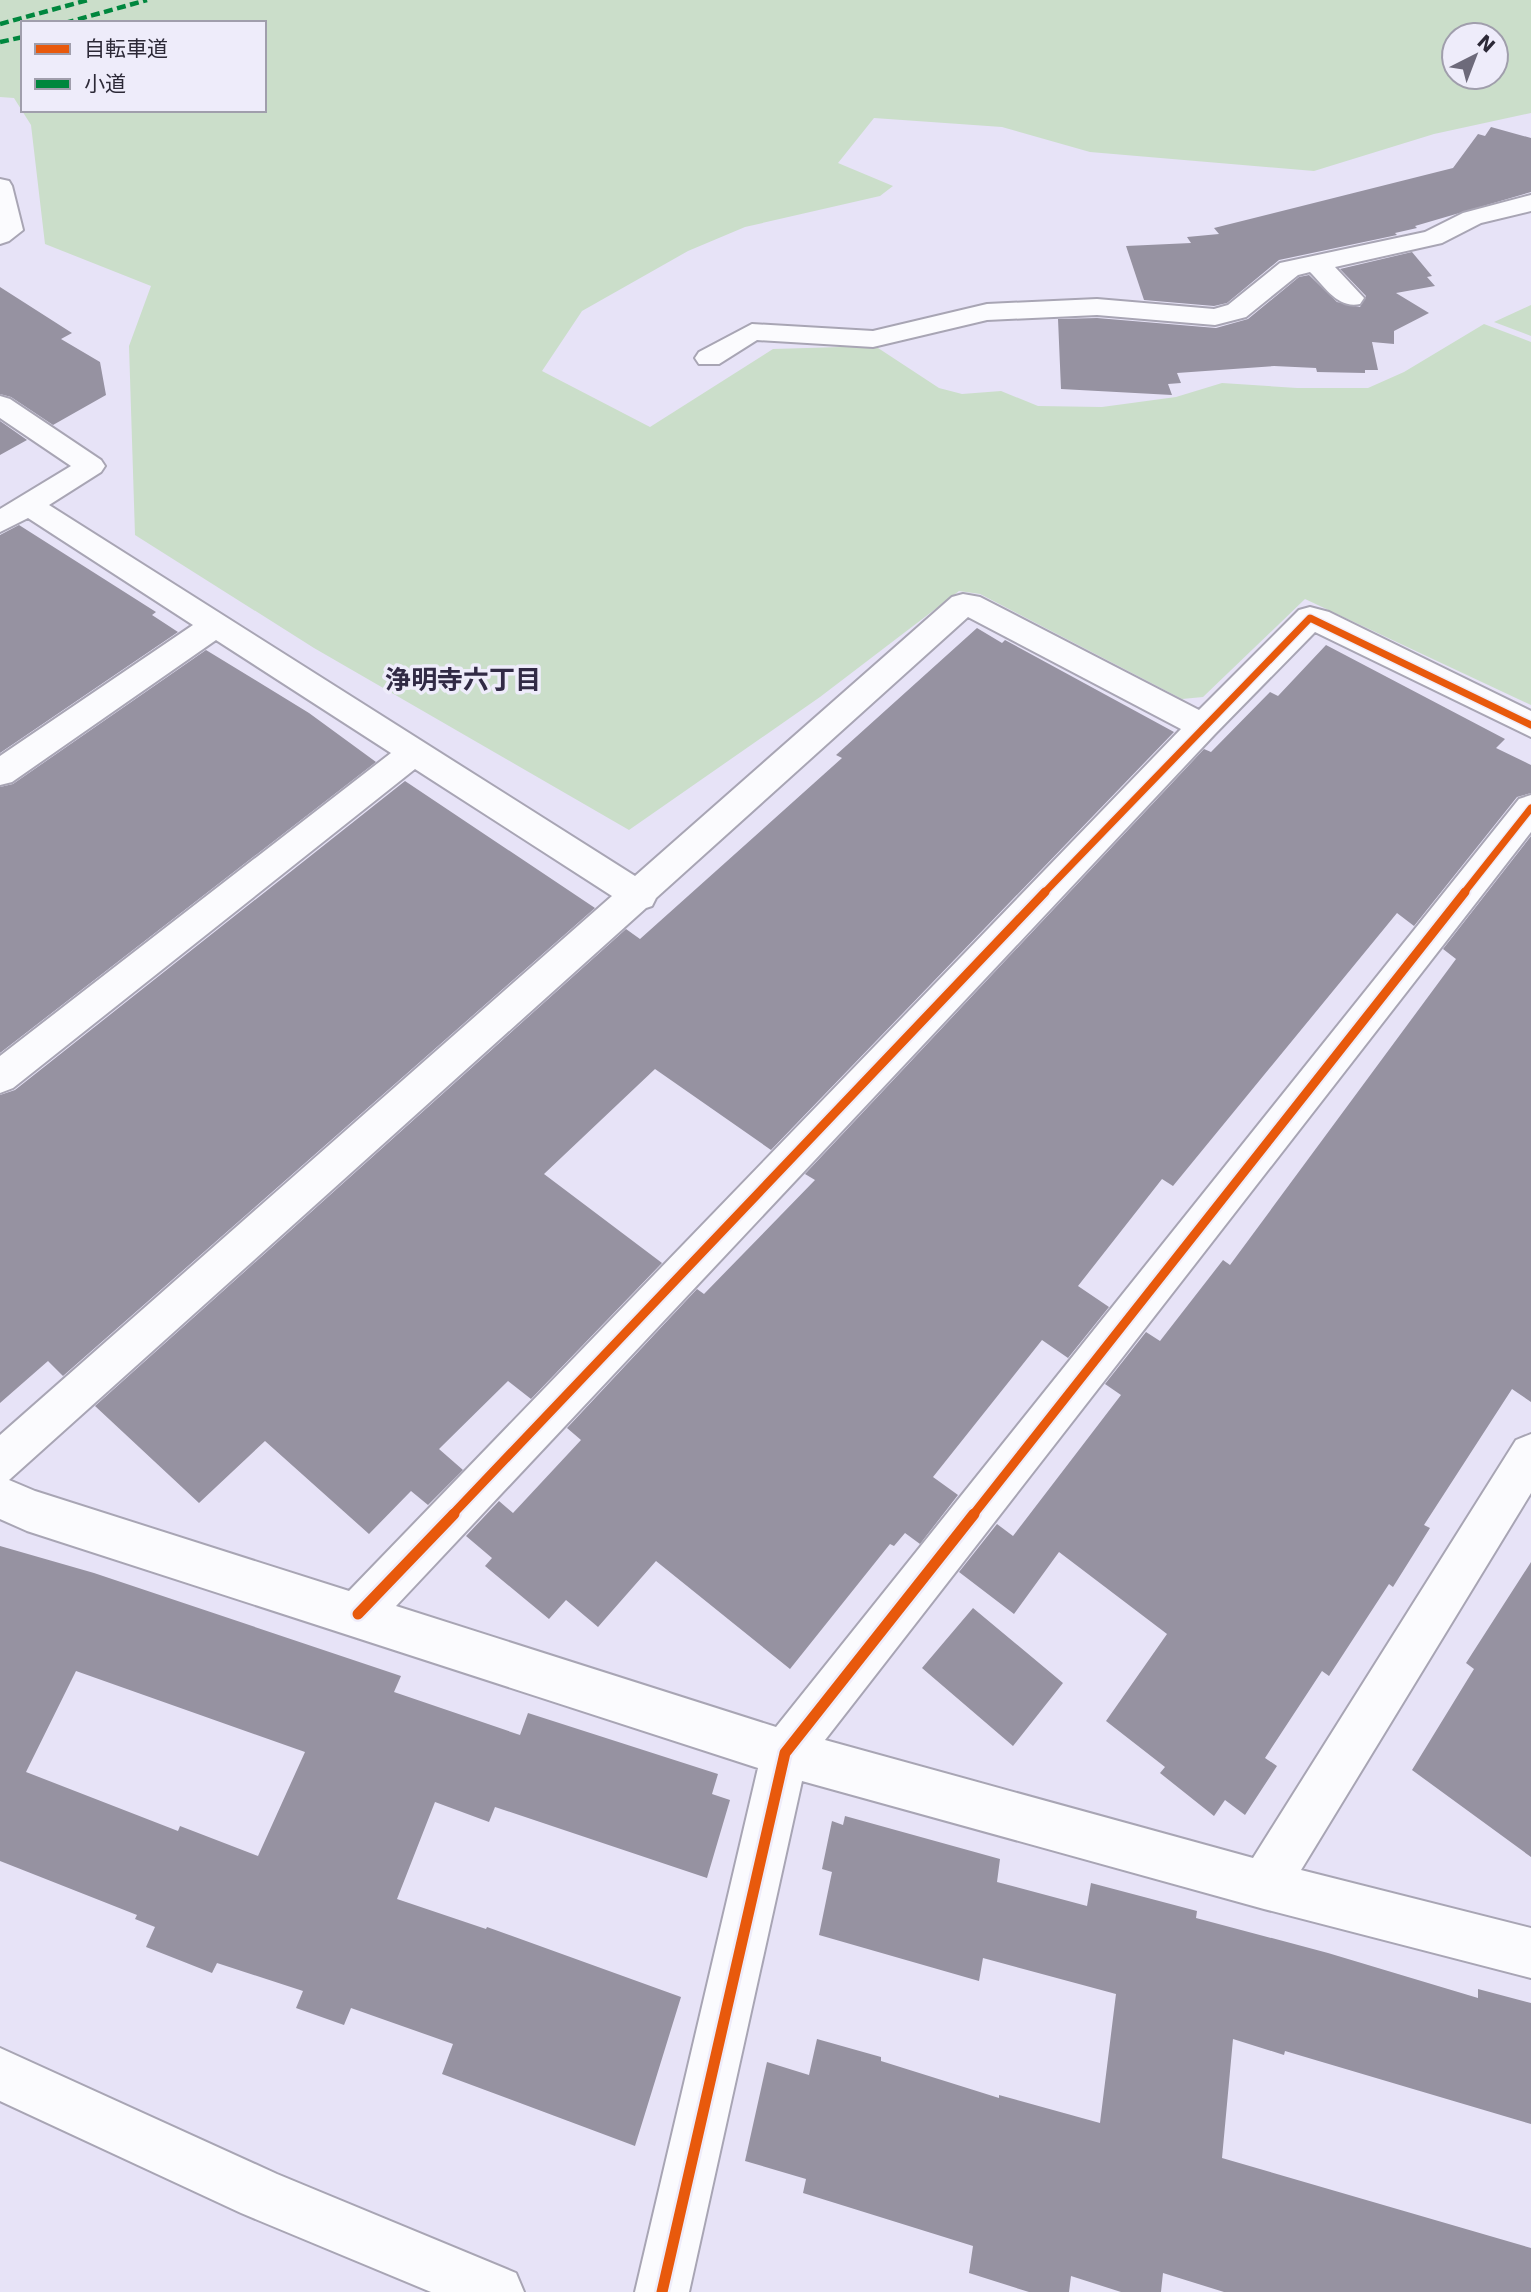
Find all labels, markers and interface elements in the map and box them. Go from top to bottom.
legend [21,21,266,112]
north arrow [1440,21,1510,91]
text: N [1473,30,1500,57]
text: 自転車道 [84,37,168,61]
text: 小道 [84,72,126,96]
district label: 浄明寺六丁目 [385,665,541,695]

